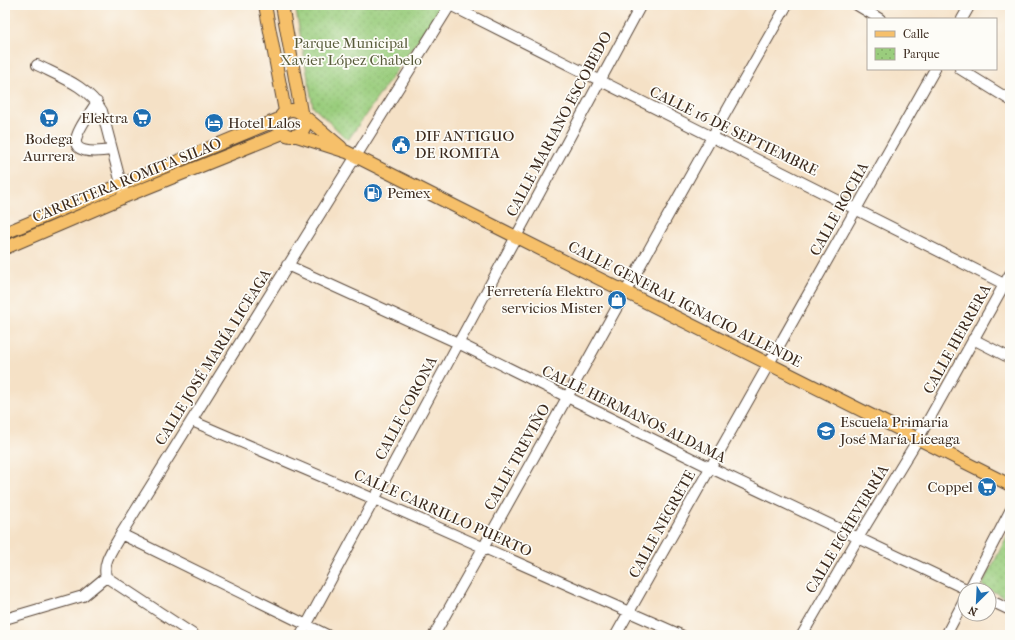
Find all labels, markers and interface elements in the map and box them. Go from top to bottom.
legend [867,18,997,70]
text: Calle [903,27,929,41]
street label: CALLE MARIANO ESCOBEDO [502,28,616,220]
park label: Parque Municipal Xavier López Chabelo [280,34,422,69]
text: Parque [903,47,940,61]
street label: CALLE 16 DE SEPTIEMBRE [647,82,821,180]
supermarket icon: Bodega Aurrera [38,107,60,129]
supermarket icon: Elektra [131,107,153,129]
place label: Elektra [81,109,129,127]
hotel icon: Hotel Lalos [203,112,225,134]
place label: Hotel Lalos [228,114,301,132]
place label: DIF ANTIGUO DE ROMITA [415,127,514,162]
place label: Bodega Aurrera [22,130,76,165]
street label: CARRETERA ROMITA SILAO [30,134,224,226]
public building icon: DIF ANTIGUO DE ROMITA [390,134,412,156]
street label: CALLE ROCHA [806,159,872,259]
fuel station icon: Pemex [362,182,384,204]
place label: Pemex [387,184,431,202]
street label: CALLE GENERAL IGNACIO ALLENDE [565,237,805,371]
street label: CALLE JOSÉ MARÍA LICEAGA [151,265,275,448]
street label: CALLE HERRERA [919,281,995,397]
place label: Ferretería Elektro servicios Mister [486,282,604,317]
shop icon: Ferretería Elektro servicios Mister [606,289,628,311]
street label: CALLE CORONA [371,353,441,463]
street label: CALLE HERMANOS ALDAMA [539,361,729,467]
street label: CALLE TREVIÑO [480,400,554,513]
place label: Escuela Primaria José María Liceaga [839,413,961,448]
school or university icon: Escuela Primaria José María Liceaga [815,420,837,442]
street label: CALLE ECHEVERRÍA [801,461,893,597]
street label: CALLE CARRILLO PUERTO [351,466,535,561]
street label: CALLE NEGRETE [625,467,699,581]
supermarket icon: Coppel [976,476,998,498]
place label: Coppel [928,478,973,496]
north arrow [957,582,997,622]
text: N [966,603,980,618]

